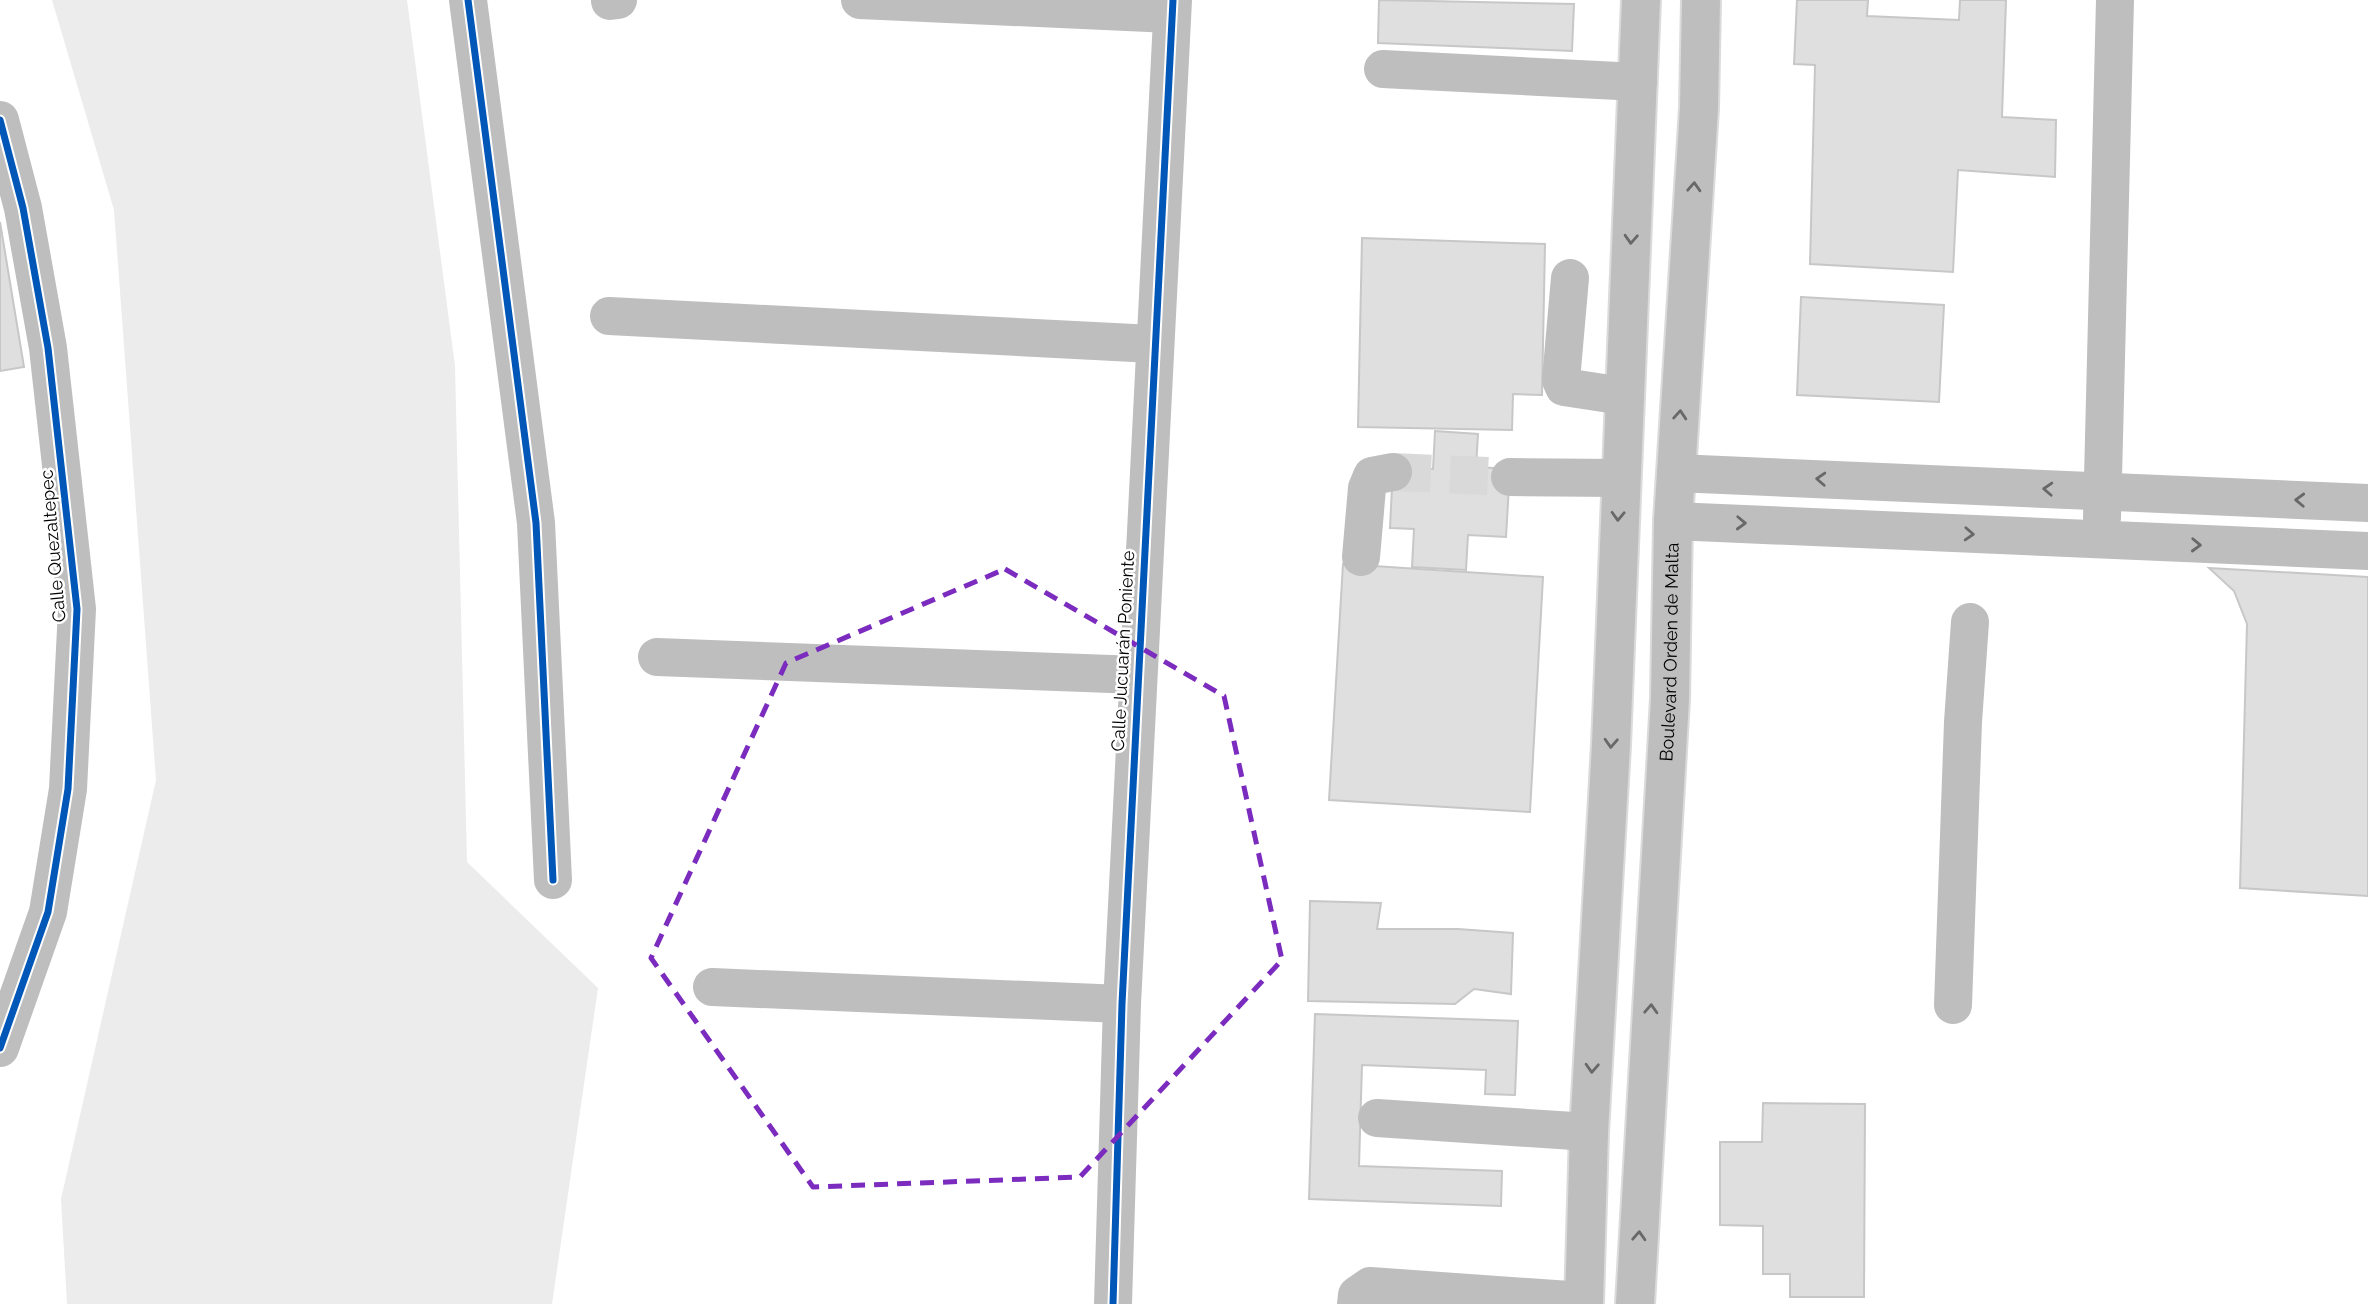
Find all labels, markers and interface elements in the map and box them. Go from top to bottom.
one-way arrow [1687,182,1702,193]
one-way arrow [1623,234,1638,245]
one-way arrow [1672,409,1687,420]
street label: Calle Quezaltepec [35,469,70,623]
one-way arrow [1815,472,1826,487]
one-way arrow [2042,482,2053,497]
one-way arrow [2294,492,2305,507]
one-way arrow [1611,510,1626,521]
one-way arrow [1736,516,1747,531]
one-way arrow [1963,527,1974,542]
one-way arrow [2191,537,2202,552]
street label: Boulevard Orden de Malta [1655,542,1683,762]
street label: Calle Jucuarán Poniente [1107,550,1138,752]
one-way arrow [1603,738,1618,749]
one-way arrow [1643,1003,1658,1014]
one-way arrow [1585,1063,1600,1074]
one-way arrow [1631,1230,1646,1241]

